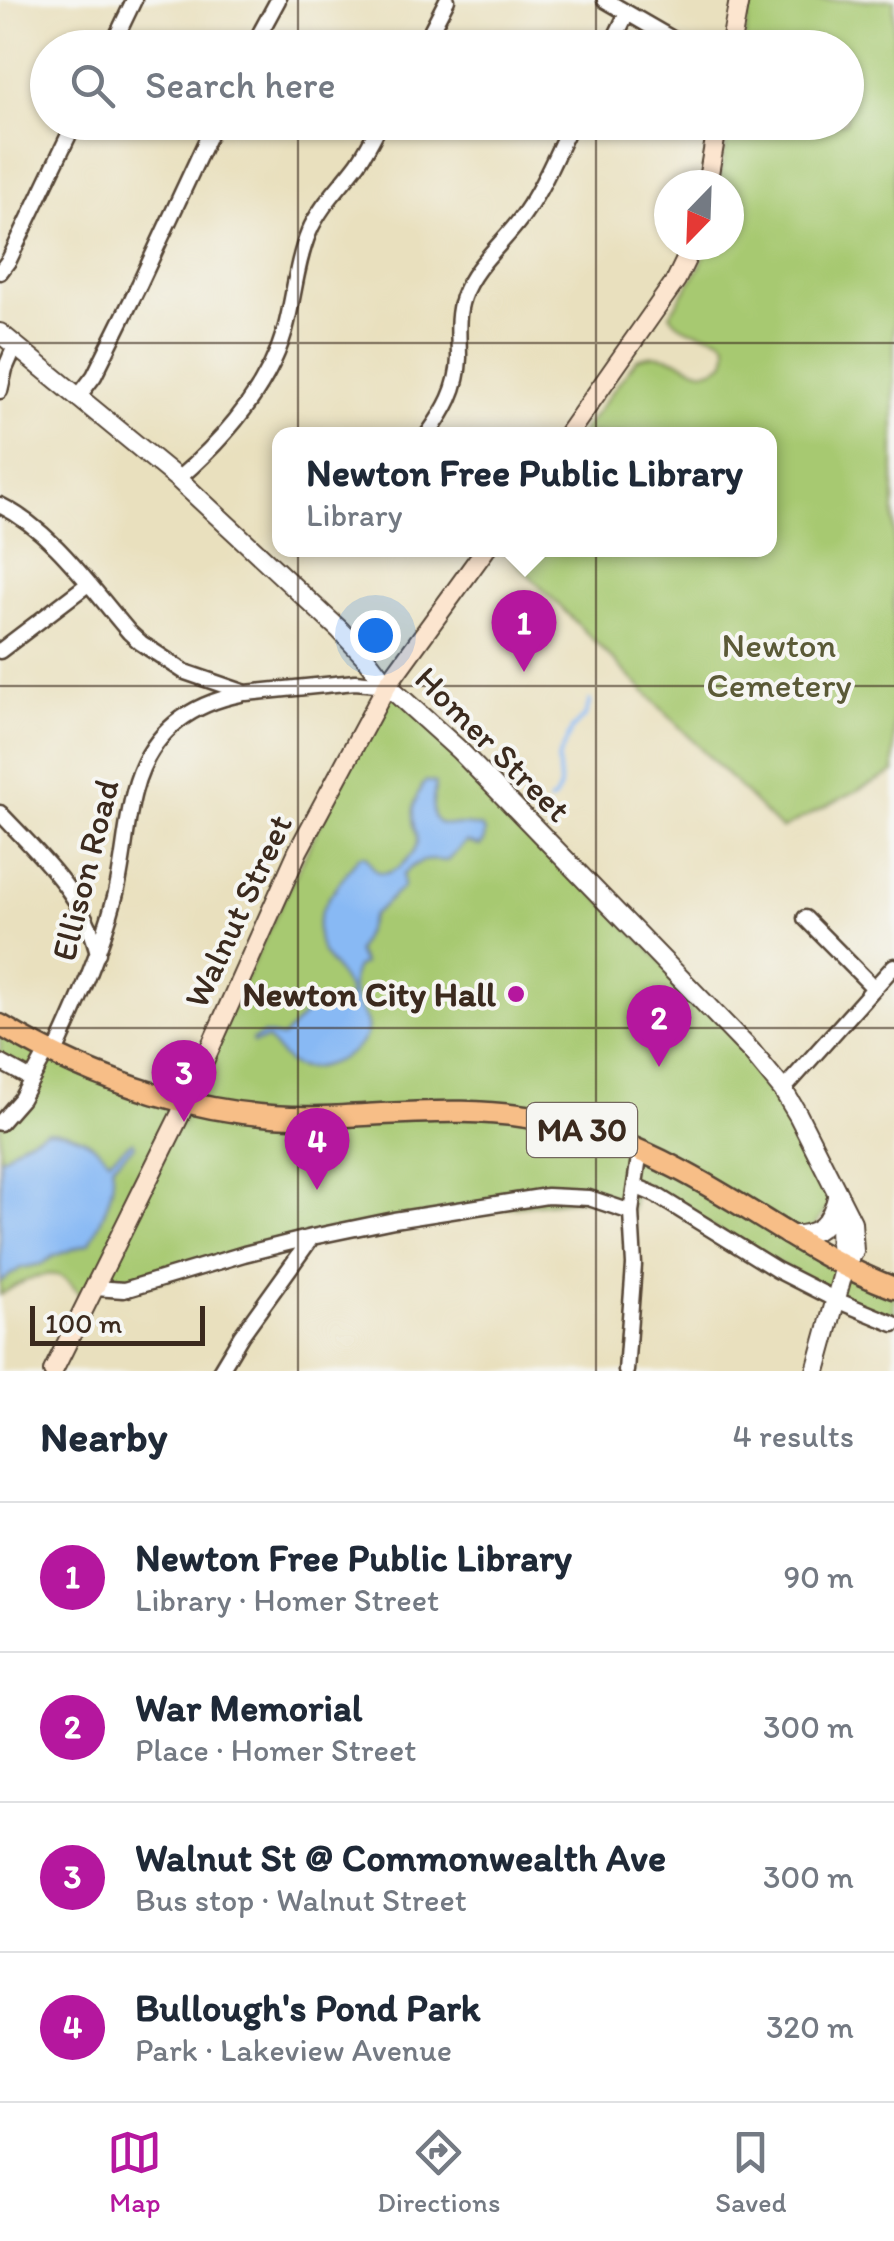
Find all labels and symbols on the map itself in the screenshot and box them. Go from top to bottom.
north arrow [654,170,744,260]
pin: 1 [492,590,556,672]
your location [350,610,401,661]
park label: Newton Cemetery [706,624,852,706]
street label: Homer Street [407,658,579,830]
street label: Ellison Road [42,775,128,965]
street label: Walnut Street [175,808,301,1014]
place label: Newton City Hall [242,973,496,1015]
marker: Newton City Hall [505,983,527,1005]
pin: 2 [626,984,692,1067]
pin: 3 [152,1040,216,1122]
road number: MA 30 [527,1103,637,1157]
pin: 4 [284,1108,350,1190]
scale bar [30,1301,205,1346]

